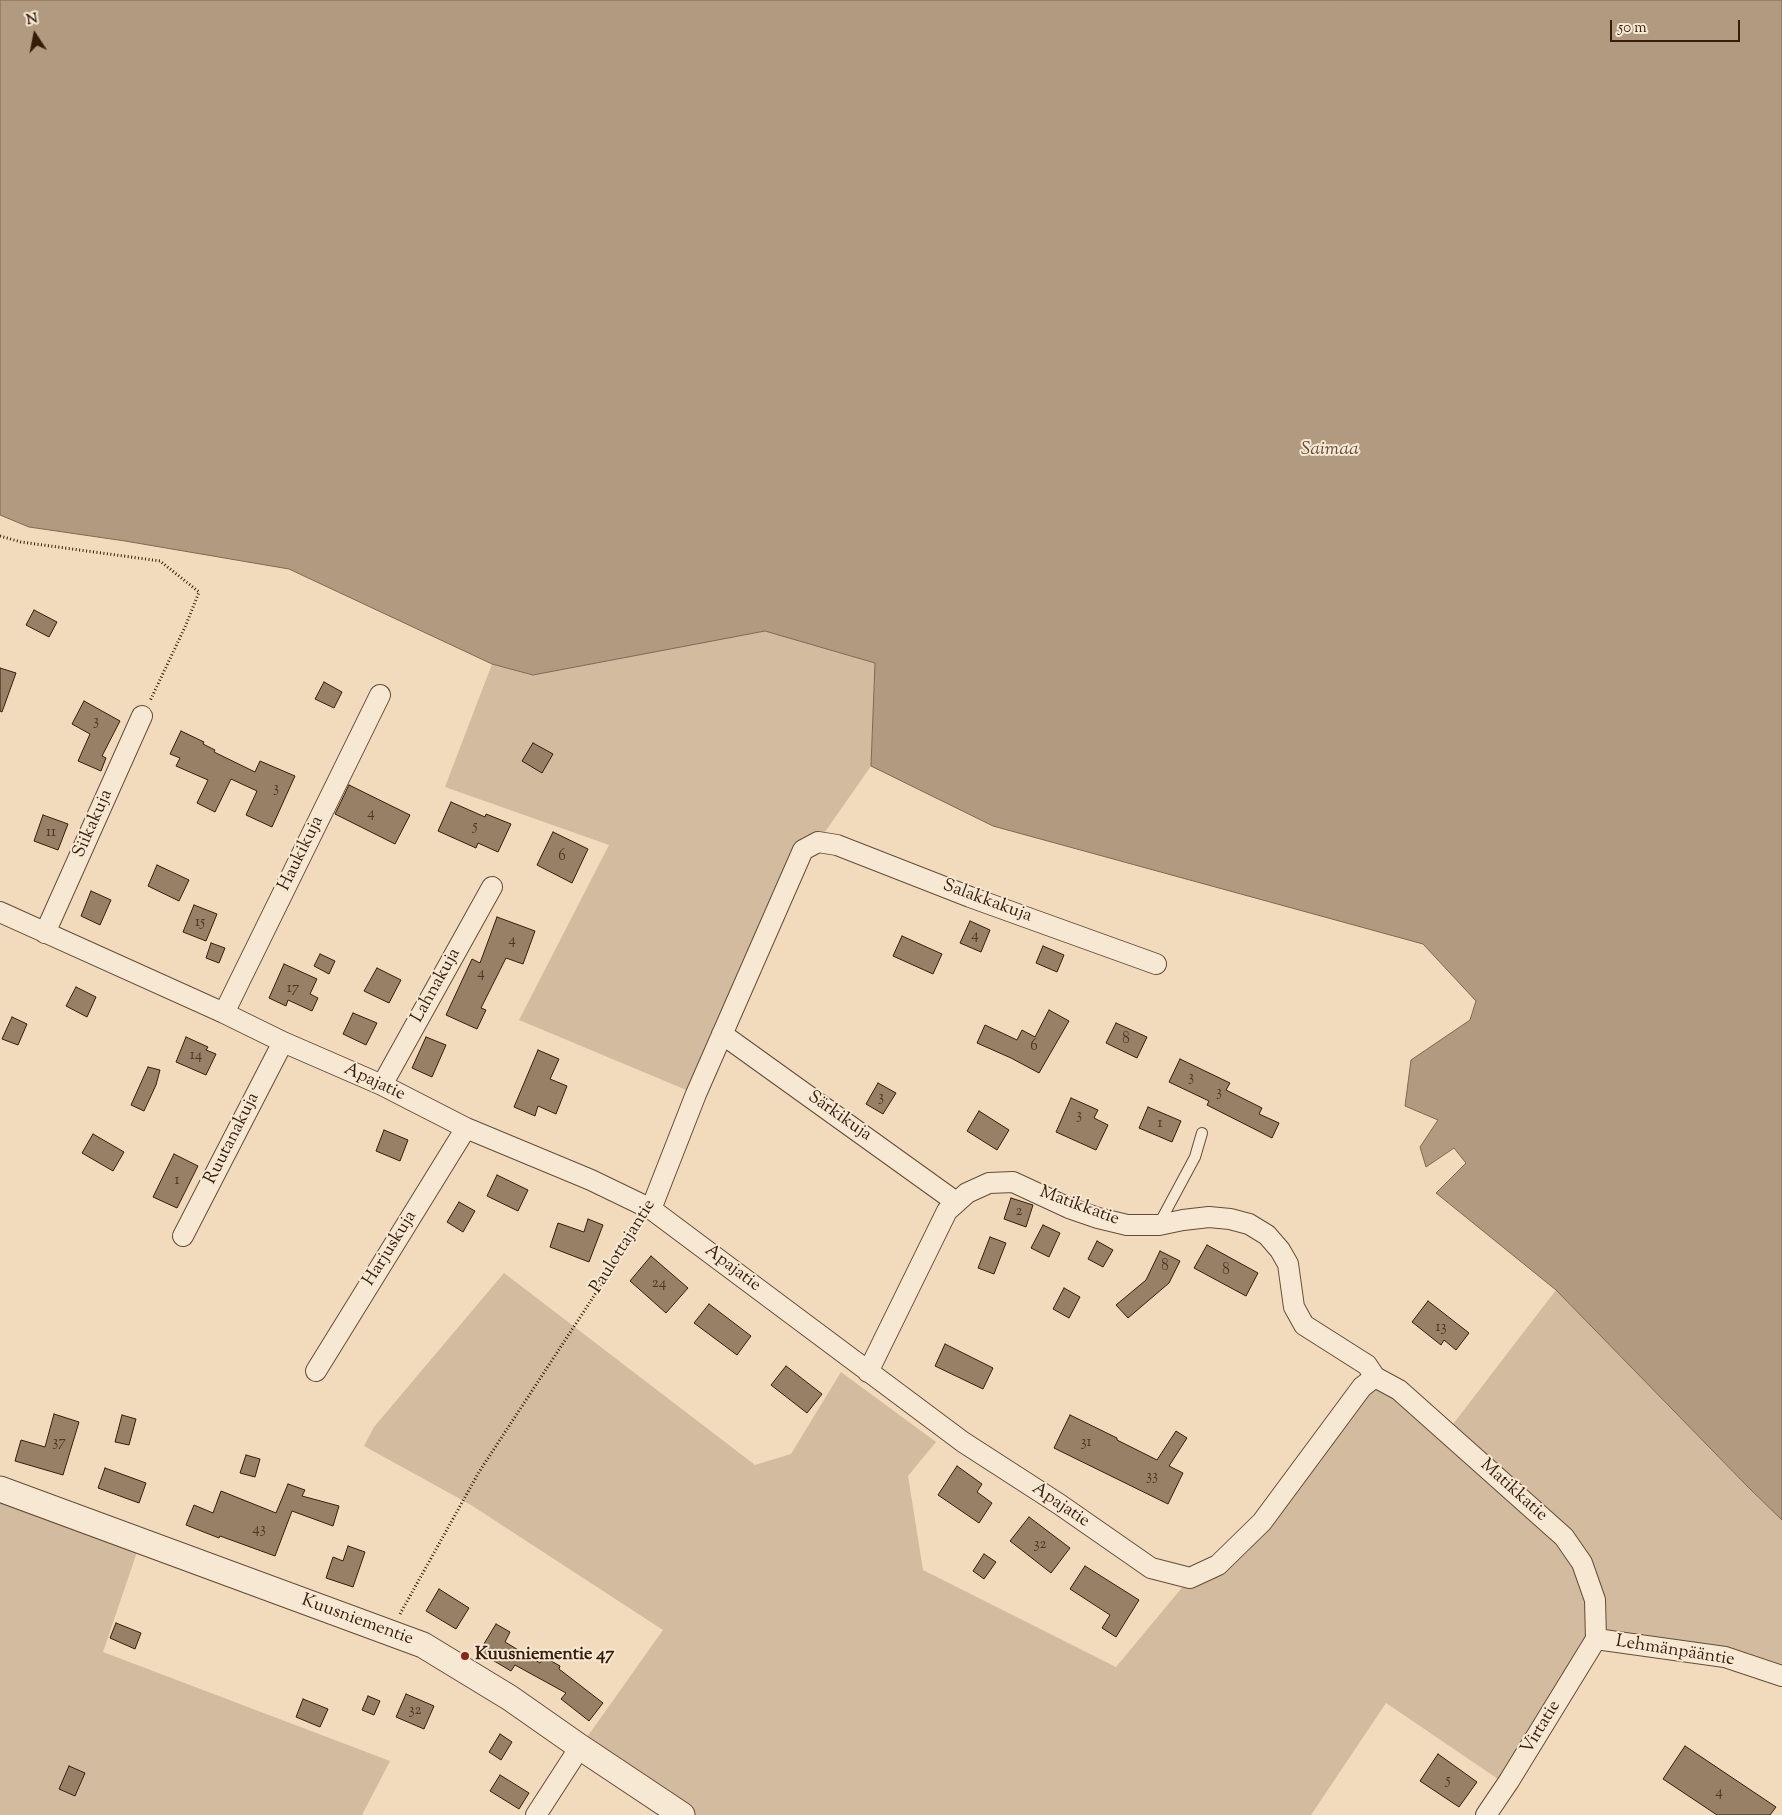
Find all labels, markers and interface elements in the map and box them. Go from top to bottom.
text: N [25,9,40,31]
north arrow [10,10,60,60]
scale bar [1612,10,1742,42]
text: 50 m [1618,18,1647,39]
water label: Saimaa [1301,440,1359,462]
house number: 3 [93,713,99,731]
house number: 3 [273,780,279,798]
street label: Siikakuja [69,787,119,861]
house number: 4 [367,805,375,823]
street label: Haukikuja [275,813,329,895]
house number: 5 [472,818,478,836]
house number: 11 [46,824,56,842]
house number: 6 [558,848,566,866]
street label: Salakkakuja [939,876,1035,928]
house number: 15 [195,914,205,932]
house number: 4 [971,927,979,945]
house number: 4 [508,932,516,950]
street label: Lahnakuja [408,945,466,1027]
house number: 4 [477,965,485,983]
house number: 17 [287,980,299,998]
house number: 8 [1122,1031,1130,1049]
house number: 6 [1030,1038,1038,1056]
house number: 14 [190,1047,202,1065]
street label: Apajatie [340,1059,408,1107]
house number: 3 [1188,1069,1194,1087]
house number: 3 [1216,1084,1222,1102]
street label: Särkikuja [803,1087,875,1147]
house number: 3 [878,1089,884,1107]
street label: Ruutanakuja [201,1090,265,1188]
house number: 3 [1076,1107,1082,1125]
house number: 1 [1157,1115,1163,1133]
house number: 1 [174,1172,180,1190]
street label: Matikkatie [1036,1183,1122,1231]
street label: Paulottajantie [587,1196,661,1298]
house number: 2 [1015,1203,1023,1221]
street label: Harjuskuja [359,1207,423,1291]
street label: Apajatie [699,1241,765,1297]
house number: 8 [1161,1258,1169,1276]
house number: 8 [1222,1262,1230,1280]
house number: 24 [652,1275,666,1293]
house number: 13 [1435,1319,1447,1337]
house number: 37 [52,1434,66,1452]
house number: 31 [1080,1434,1092,1452]
street label: Matikkatie [1475,1455,1551,1527]
house number: 33 [1146,1468,1158,1486]
street label: Apajatie [1027,1479,1093,1533]
house number: 43 [252,1521,266,1539]
house number: 32 [1033,1536,1047,1554]
street label: Kuusniementie [298,1591,416,1651]
street label: Lehmänpääntie [1614,1632,1736,1672]
place label: Kuusniementie 47 [475,1645,614,1667]
marker: Kuusniementie 47 [459,1650,471,1662]
street label: Virtatie [1518,1697,1566,1759]
house number: 32 [408,1702,422,1720]
house number: 5 [1445,1772,1451,1790]
house number: 4 [1715,1784,1723,1802]

